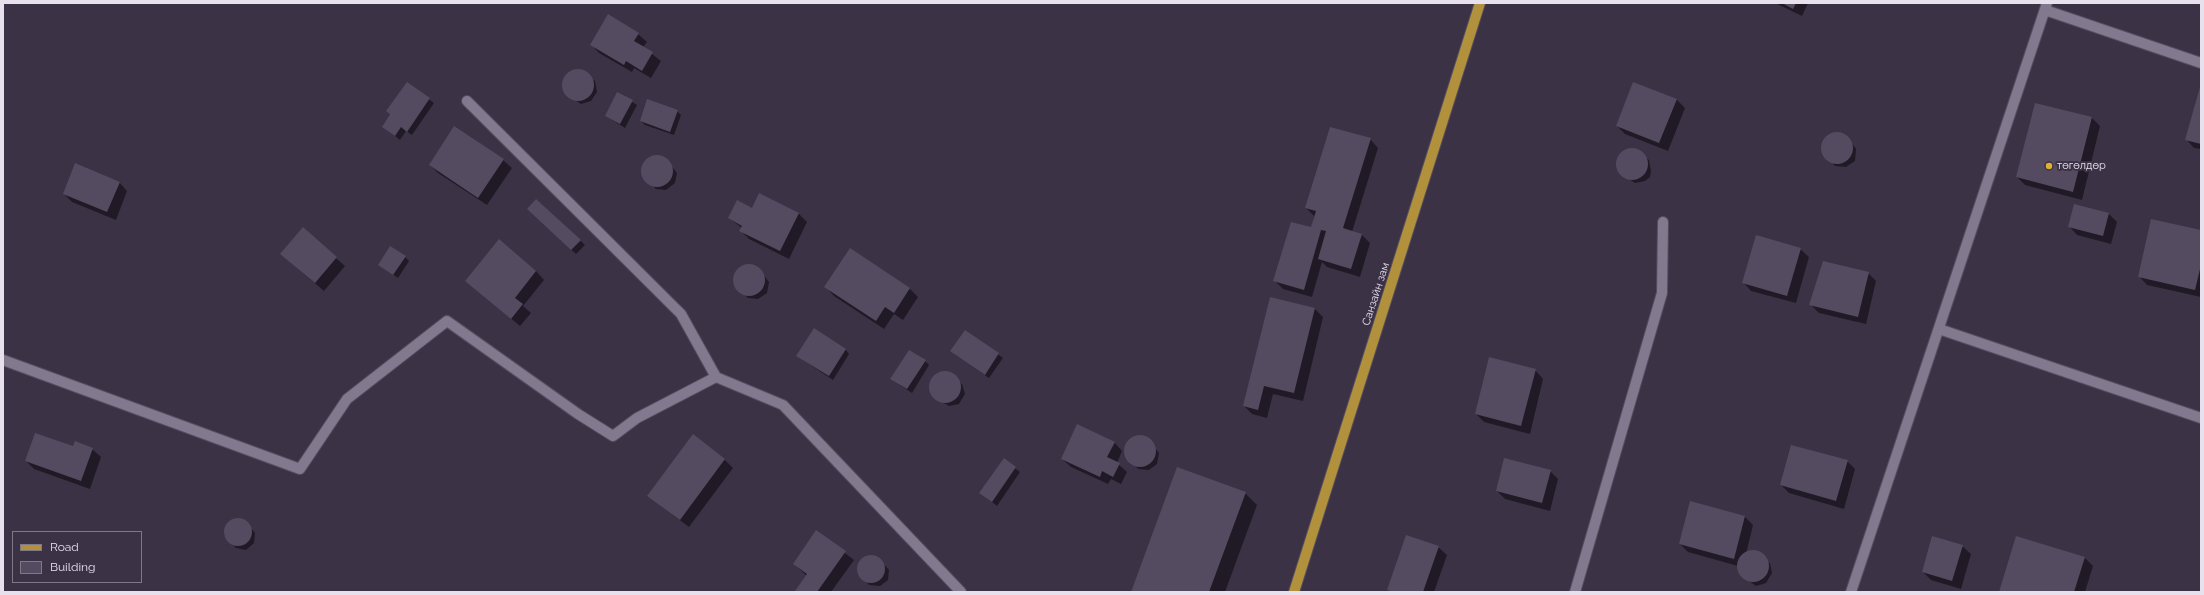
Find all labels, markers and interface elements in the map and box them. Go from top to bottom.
place label: төгөлдөр [2057,159,2106,173]
marker: төгөлдөр [2044,161,2054,171]
street label: Санзайн зам [1360,261,1392,327]
legend [12,531,142,583]
text: Road [50,540,79,554]
text: Building [50,560,96,574]

